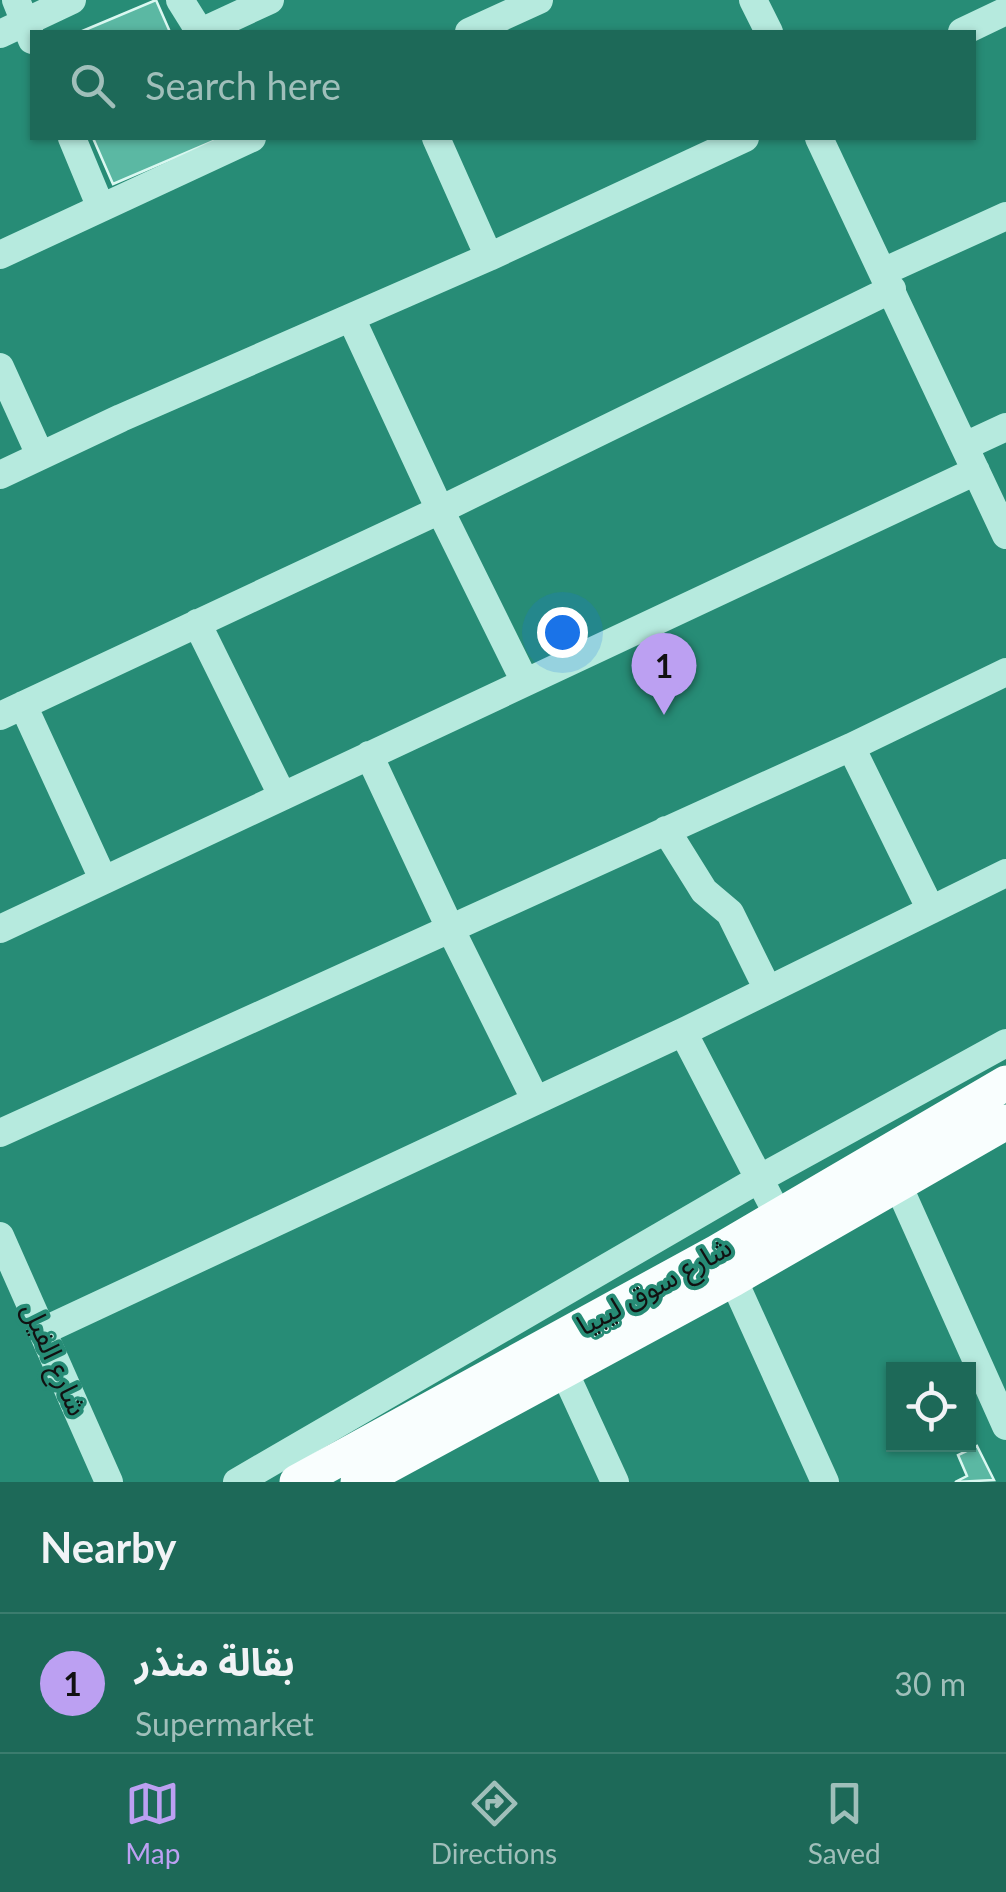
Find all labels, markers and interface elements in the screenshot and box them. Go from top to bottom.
search box [30,30,976,140]
icon: search [65,58,120,113]
text: Search here [145,62,341,108]
your location [537,607,588,658]
pin: 1 [632,632,696,715]
street label: شارع سوق ليبيا [570,1229,739,1346]
street label: شارع الفيل [11,1297,96,1423]
map controls [886,1362,976,1452]
button: locate [886,1362,976,1452]
text: Nearby [40,1522,177,1572]
text: بقالة منذر [135,1638,295,1684]
text: 1 [63,1664,82,1703]
text: 30 m [894,1664,966,1703]
text: Supermarket [135,1704,314,1743]
tab: Map [125,1776,180,1870]
tab: Directions [431,1776,557,1870]
tab: Saved [808,1776,881,1870]

